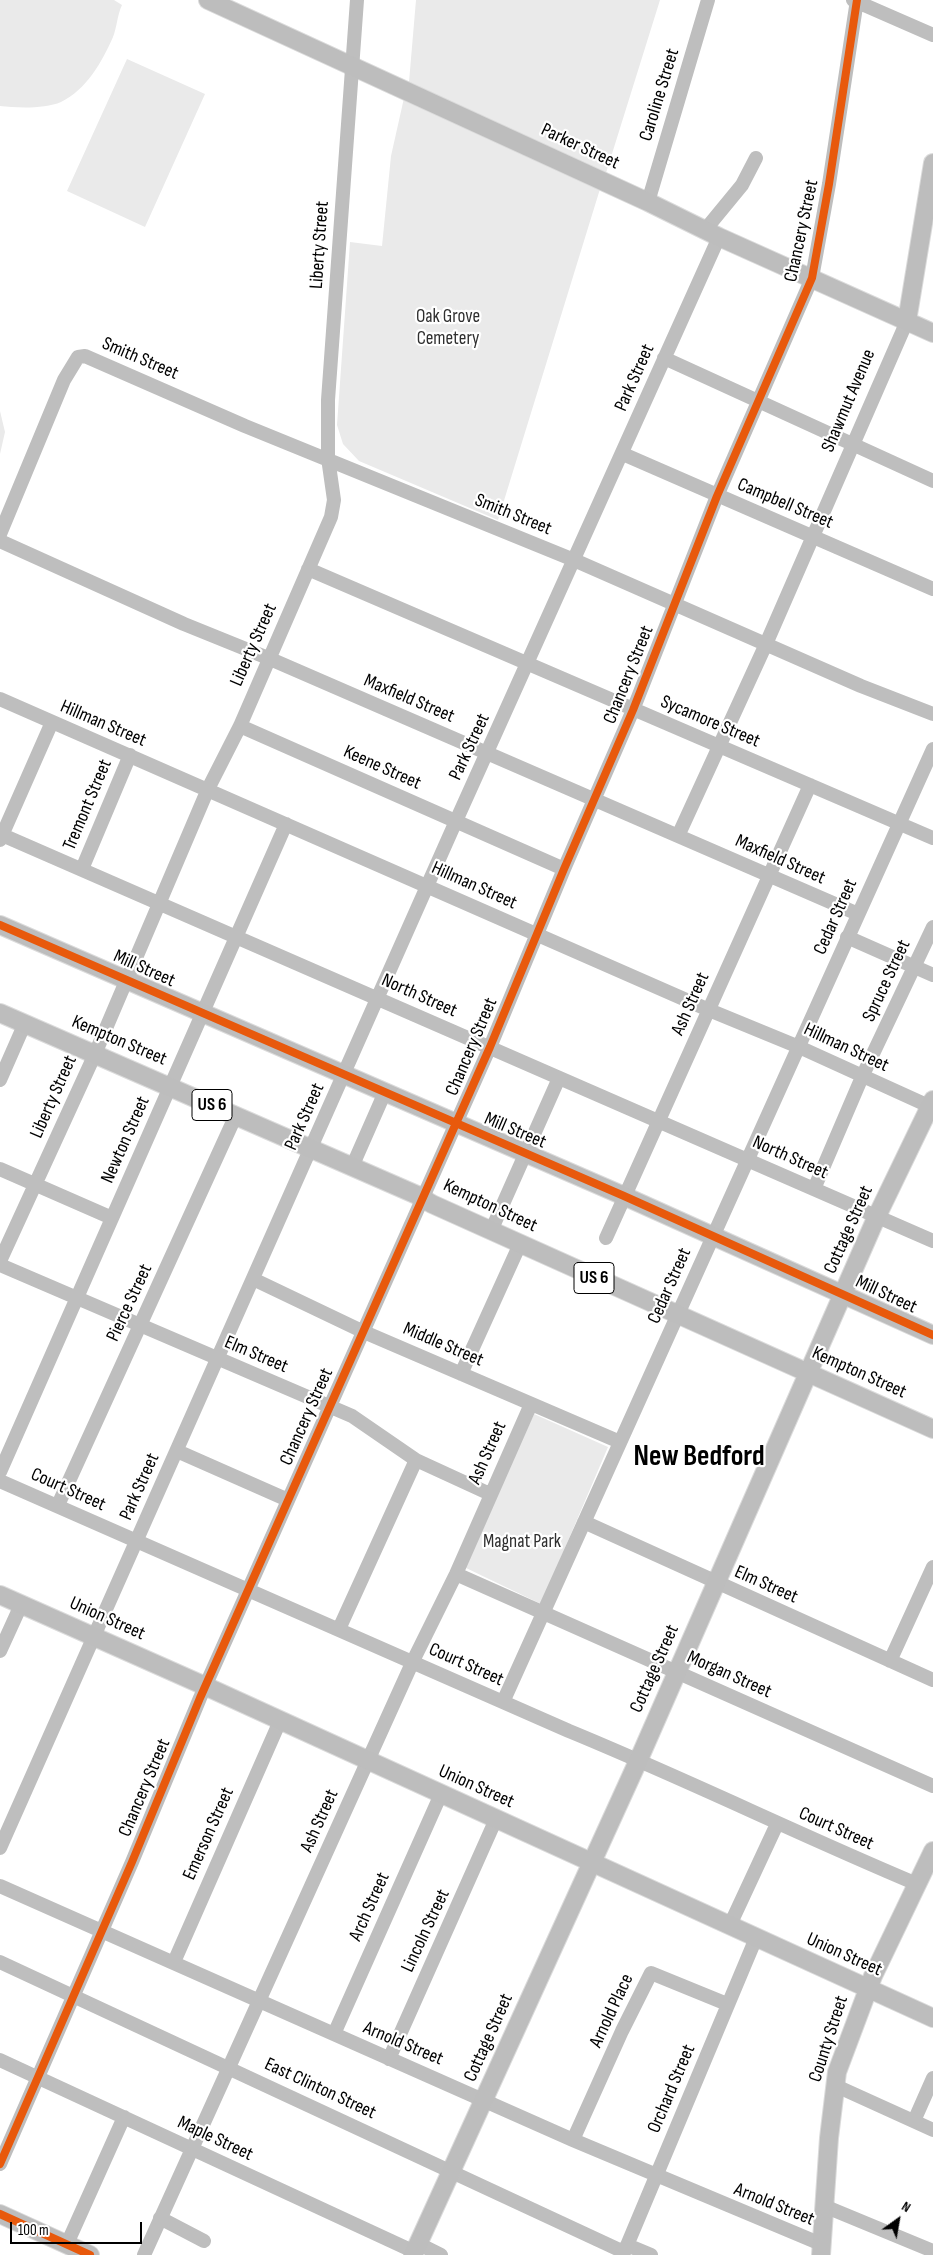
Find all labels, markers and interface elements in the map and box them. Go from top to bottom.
street label: Caroline Street [635,46,685,144]
street label: Parker Street [537,119,623,175]
street label: Chancery Street [780,178,824,284]
street label: Liberty Street [306,200,334,290]
park label: Oak Grove Cemetery [416,306,480,350]
street label: Smith Street [98,333,182,385]
street label: Park Street [610,341,660,415]
street label: Shawmut Avenue [817,346,881,456]
street label: Campbell Street [734,474,836,534]
street label: Smith Street [471,489,555,541]
street label: Liberty Street [226,600,282,690]
street label: Chancery Street [599,623,659,727]
street label: Maxfield Street [360,670,458,728]
street label: Sycamore Street [657,691,763,753]
street label: Hillman Street [57,696,149,752]
street label: Park Street [445,710,495,784]
street label: Keene Street [340,741,424,795]
street label: Tremont Street [59,756,117,854]
street label: Maxfield Street [731,830,829,890]
street label: Hillman Street [428,857,520,915]
street label: Cedar Street [809,876,863,958]
street label: Spruce Street [858,936,916,1026]
street label: Mill Street [110,945,178,993]
street label: North Street [378,969,460,1023]
street label: Ash Street [667,969,715,1039]
street label: Chancery Street [441,995,503,1099]
street label: Kempton Street [68,1011,170,1071]
street label: Hillman Street [800,1018,892,1078]
street label: Liberty Street [26,1052,82,1142]
street label: Park Street [280,1080,330,1154]
road number: US 6 [192,1090,232,1120]
street label: Newton Street [97,1093,155,1187]
street label: Mill Street [481,1108,549,1154]
street label: North Street [749,1131,831,1185]
street label: Kempton Street [440,1174,540,1238]
street label: Cottage Street [819,1182,879,1278]
street label: Cedar Street [643,1245,697,1327]
street label: Pierce Street [102,1261,158,1345]
road number: US 6 [574,1262,614,1294]
street label: Mill Street [852,1271,920,1319]
street label: Middle Street [399,1318,487,1372]
street label: Elm Street [221,1331,291,1379]
street label: Kempton Street [808,1342,910,1404]
street label: Chancery Street [275,1365,339,1469]
street label: Ash Street [464,1418,512,1488]
district label: New Bedford [633,1441,765,1475]
street label: Park Street [115,1450,165,1524]
street label: Court Street [27,1463,109,1517]
park label: Magnat Park [483,1531,561,1553]
street label: Elm Street [731,1561,801,1609]
street label: Union Street [66,1592,148,1646]
street label: Cottage Street [625,1621,685,1717]
street label: Court Street [425,1638,507,1692]
street label: Morgan Street [683,1646,775,1704]
street label: Chancery Street [114,1736,176,1840]
street label: Union Street [435,1760,517,1814]
street label: Emerson Street [178,1784,240,1884]
street label: Ash Street [296,1786,344,1856]
street label: Court Street [795,1802,877,1856]
street label: Arch Street [345,1869,395,1945]
street label: Lincoln Street [397,1886,455,1976]
street label: Union Street [803,1928,885,1982]
street label: Arnold Place [585,1971,639,2051]
street label: Cottage Street [459,1990,519,2086]
street label: County Street [804,1993,854,2085]
street label: Arnold Street [360,2017,446,2071]
street label: Orchard Street [643,2041,701,2137]
street label: East Clinton Street [261,2053,379,2125]
street label: Maple Street [174,2112,256,2166]
street label: Arnold Street [731,2179,817,2231]
north arrow [873,2195,923,2245]
text: N [899,2198,914,2216]
scale bar [12,2212,145,2244]
text: 100 m [18,2221,49,2240]

